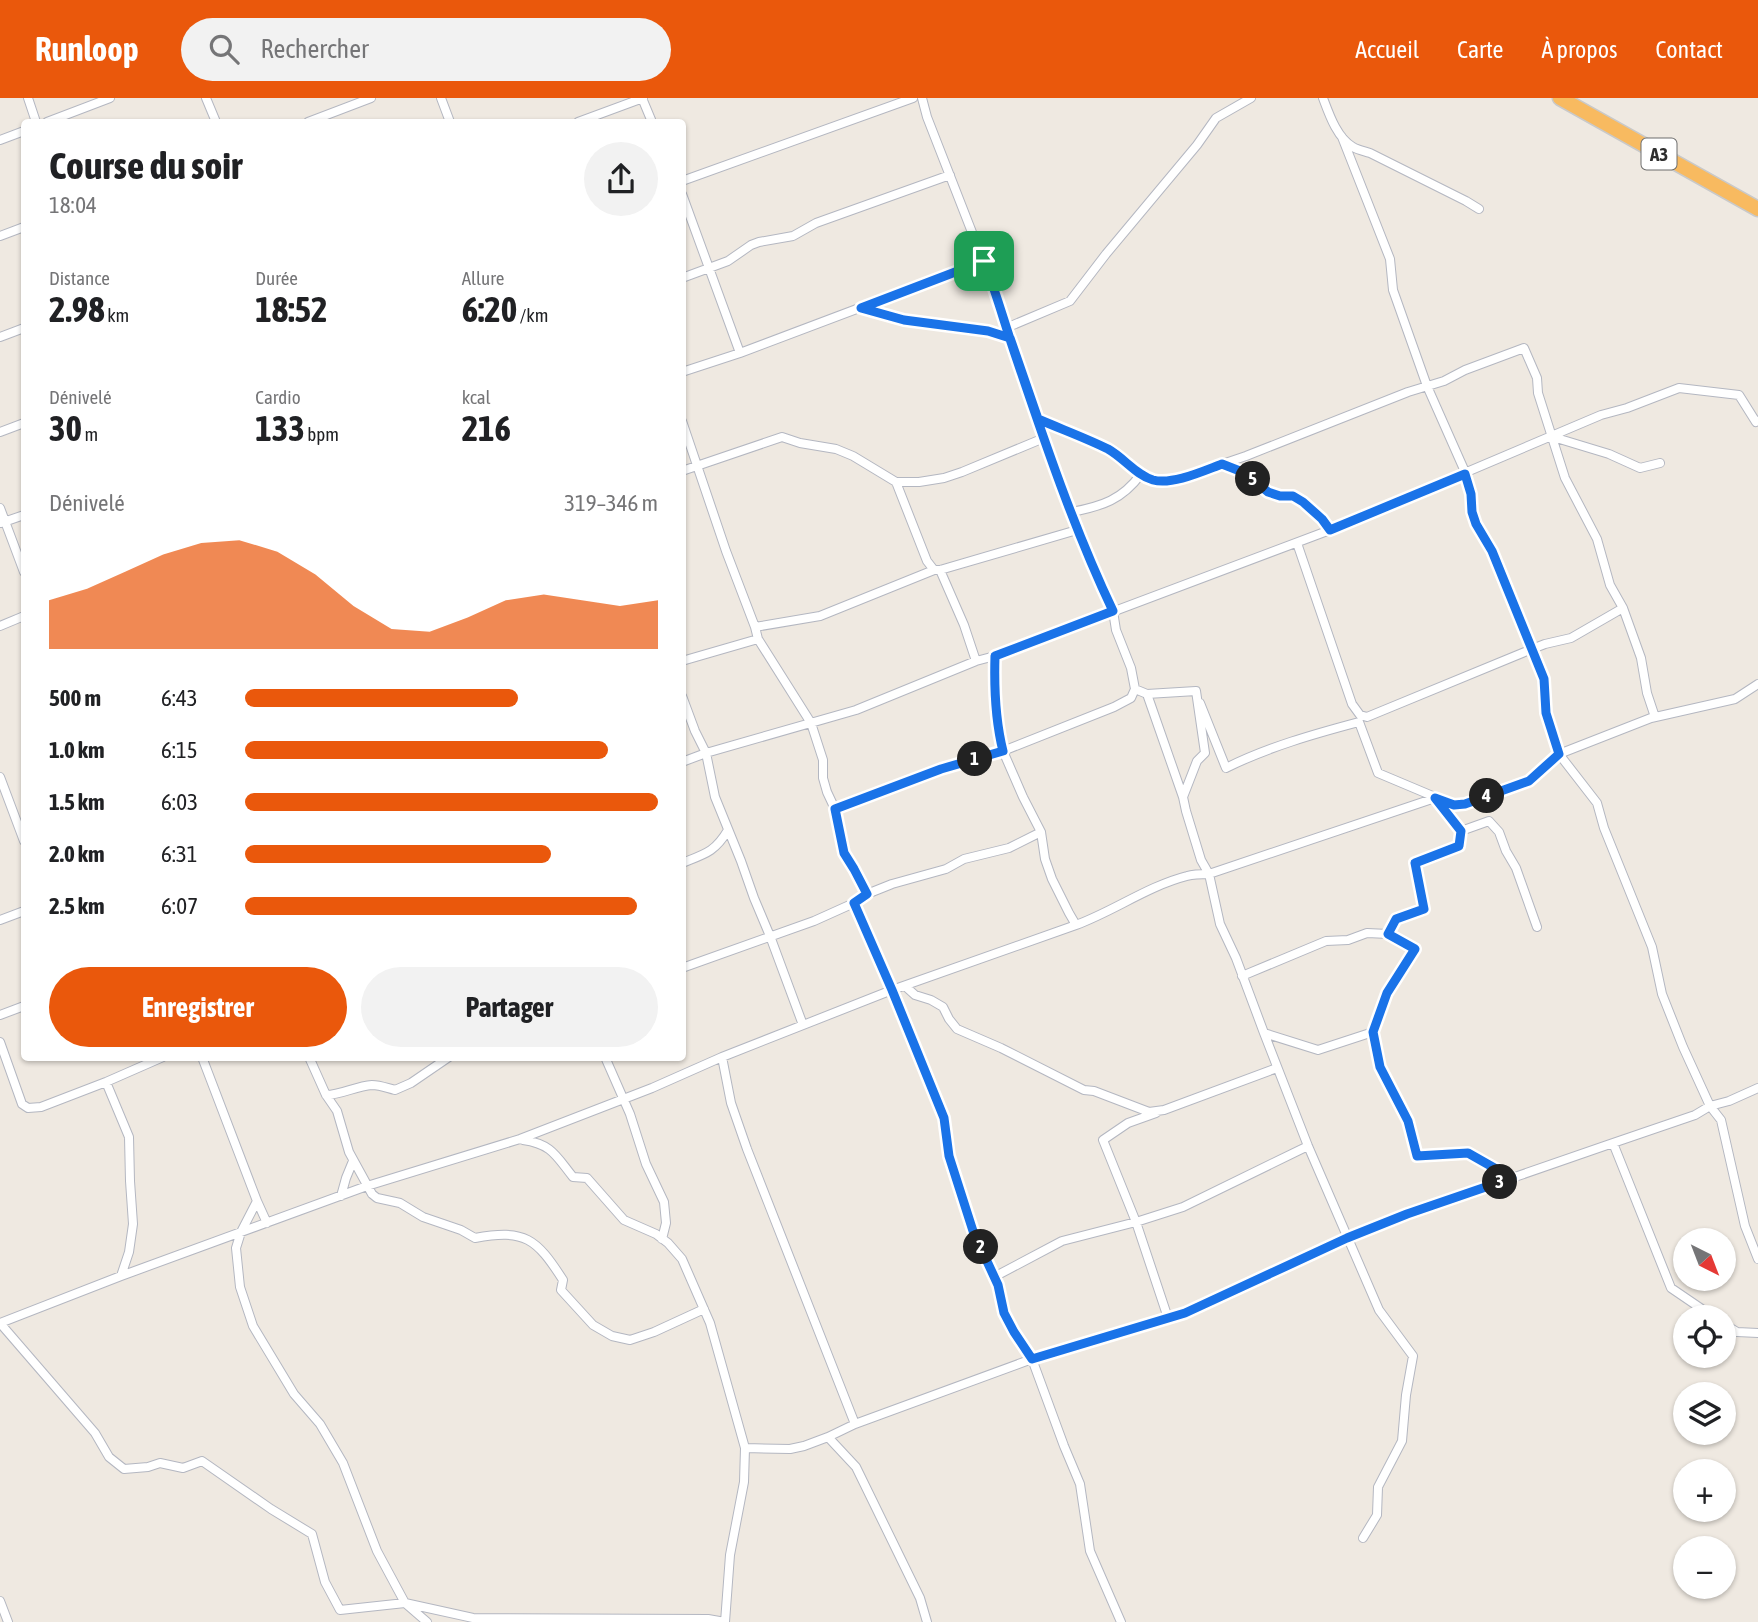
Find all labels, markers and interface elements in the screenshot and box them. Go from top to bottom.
search box [181,18,671,81]
text: Runloop [35,30,139,68]
icon: search [205,30,243,68]
text: Rechercher [261,34,369,64]
text: Accueil [1355,36,1419,63]
text: Carte [1457,36,1503,63]
text: À propos [1541,36,1617,63]
text: Contact [1655,36,1723,63]
road number: A3 [1642,138,1676,170]
button: share [584,142,658,216]
text: Course du soir [49,144,242,187]
text: 18:04 [49,192,97,218]
pin [954,231,1014,291]
icon: arrive [965,242,1003,280]
text: Distance [49,267,110,289]
text: Durée [255,267,298,289]
text: Allure [462,267,504,289]
text: 2.98 [49,289,105,329]
text: 18:52 [255,289,327,329]
text: 6:20 [462,289,517,329]
text: km [105,304,129,326]
text: /km [517,304,548,326]
text: Dénivelé [49,386,112,408]
text: Cardio [255,386,301,408]
text: kcal [462,386,491,408]
text: 30 [49,408,82,448]
text: 133 [255,408,305,448]
text: 216 [462,408,511,448]
text: m [82,423,98,445]
text: bpm [305,423,339,445]
pin: 5 [1236,462,1270,496]
text: 5 [1248,467,1257,489]
text: Dénivelé [49,490,125,516]
text: 319–346 m [564,490,658,516]
text: 500 m [49,685,101,711]
text: 6:43 [161,685,198,711]
text: 1.0 km [49,737,105,763]
text: 6:15 [161,737,198,763]
pin: 1 [958,742,992,776]
text: 1 [970,747,979,769]
pin: 4 [1470,778,1504,814]
text: 4 [1482,784,1491,806]
text: 1.5 km [49,789,105,815]
text: 6:03 [161,789,198,815]
text: 2.0 km [49,841,105,867]
text: 6:31 [161,841,198,867]
text: 2.5 km [49,893,105,919]
text: 6:07 [161,893,198,919]
button: Enregistrer [49,967,347,1047]
button: Partager [361,967,658,1047]
pin: 3 [1482,1164,1518,1200]
text: 3 [1495,1170,1504,1192]
north arrow [1673,1228,1736,1292]
map controls [1673,1228,1736,1599]
pin: 2 [964,1230,998,1264]
text: 2 [976,1235,985,1257]
button: locate [1673,1305,1736,1368]
button: layers [1673,1382,1736,1445]
button: + [1673,1459,1736,1522]
button: − [1673,1536,1736,1599]

